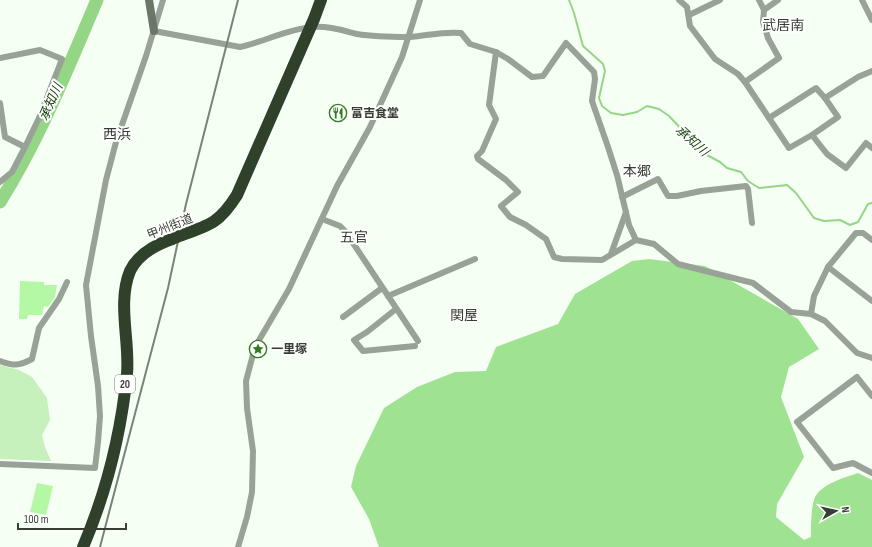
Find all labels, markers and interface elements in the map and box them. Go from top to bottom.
district label: 武居南 [762,17,804,34]
water label: 承知川 [36,79,67,123]
restaurant icon: 富吉食堂 [328,103,348,123]
place label: 富吉食堂 [351,106,399,121]
water label: 承知川 [672,122,713,161]
district label: 西浜 [103,126,131,143]
district label: 本郷 [623,163,651,180]
street label: 甲州街道 [145,211,195,243]
district label: 五官 [340,229,368,246]
district label: 関屋 [450,307,478,324]
place icon: 一里塚 [248,339,268,359]
place label: 一里塚 [271,342,307,357]
road number: 20 [115,375,135,393]
north arrow [816,491,856,531]
scale bar [18,505,126,531]
text: N [839,506,852,514]
text: 100 m [24,512,49,527]

